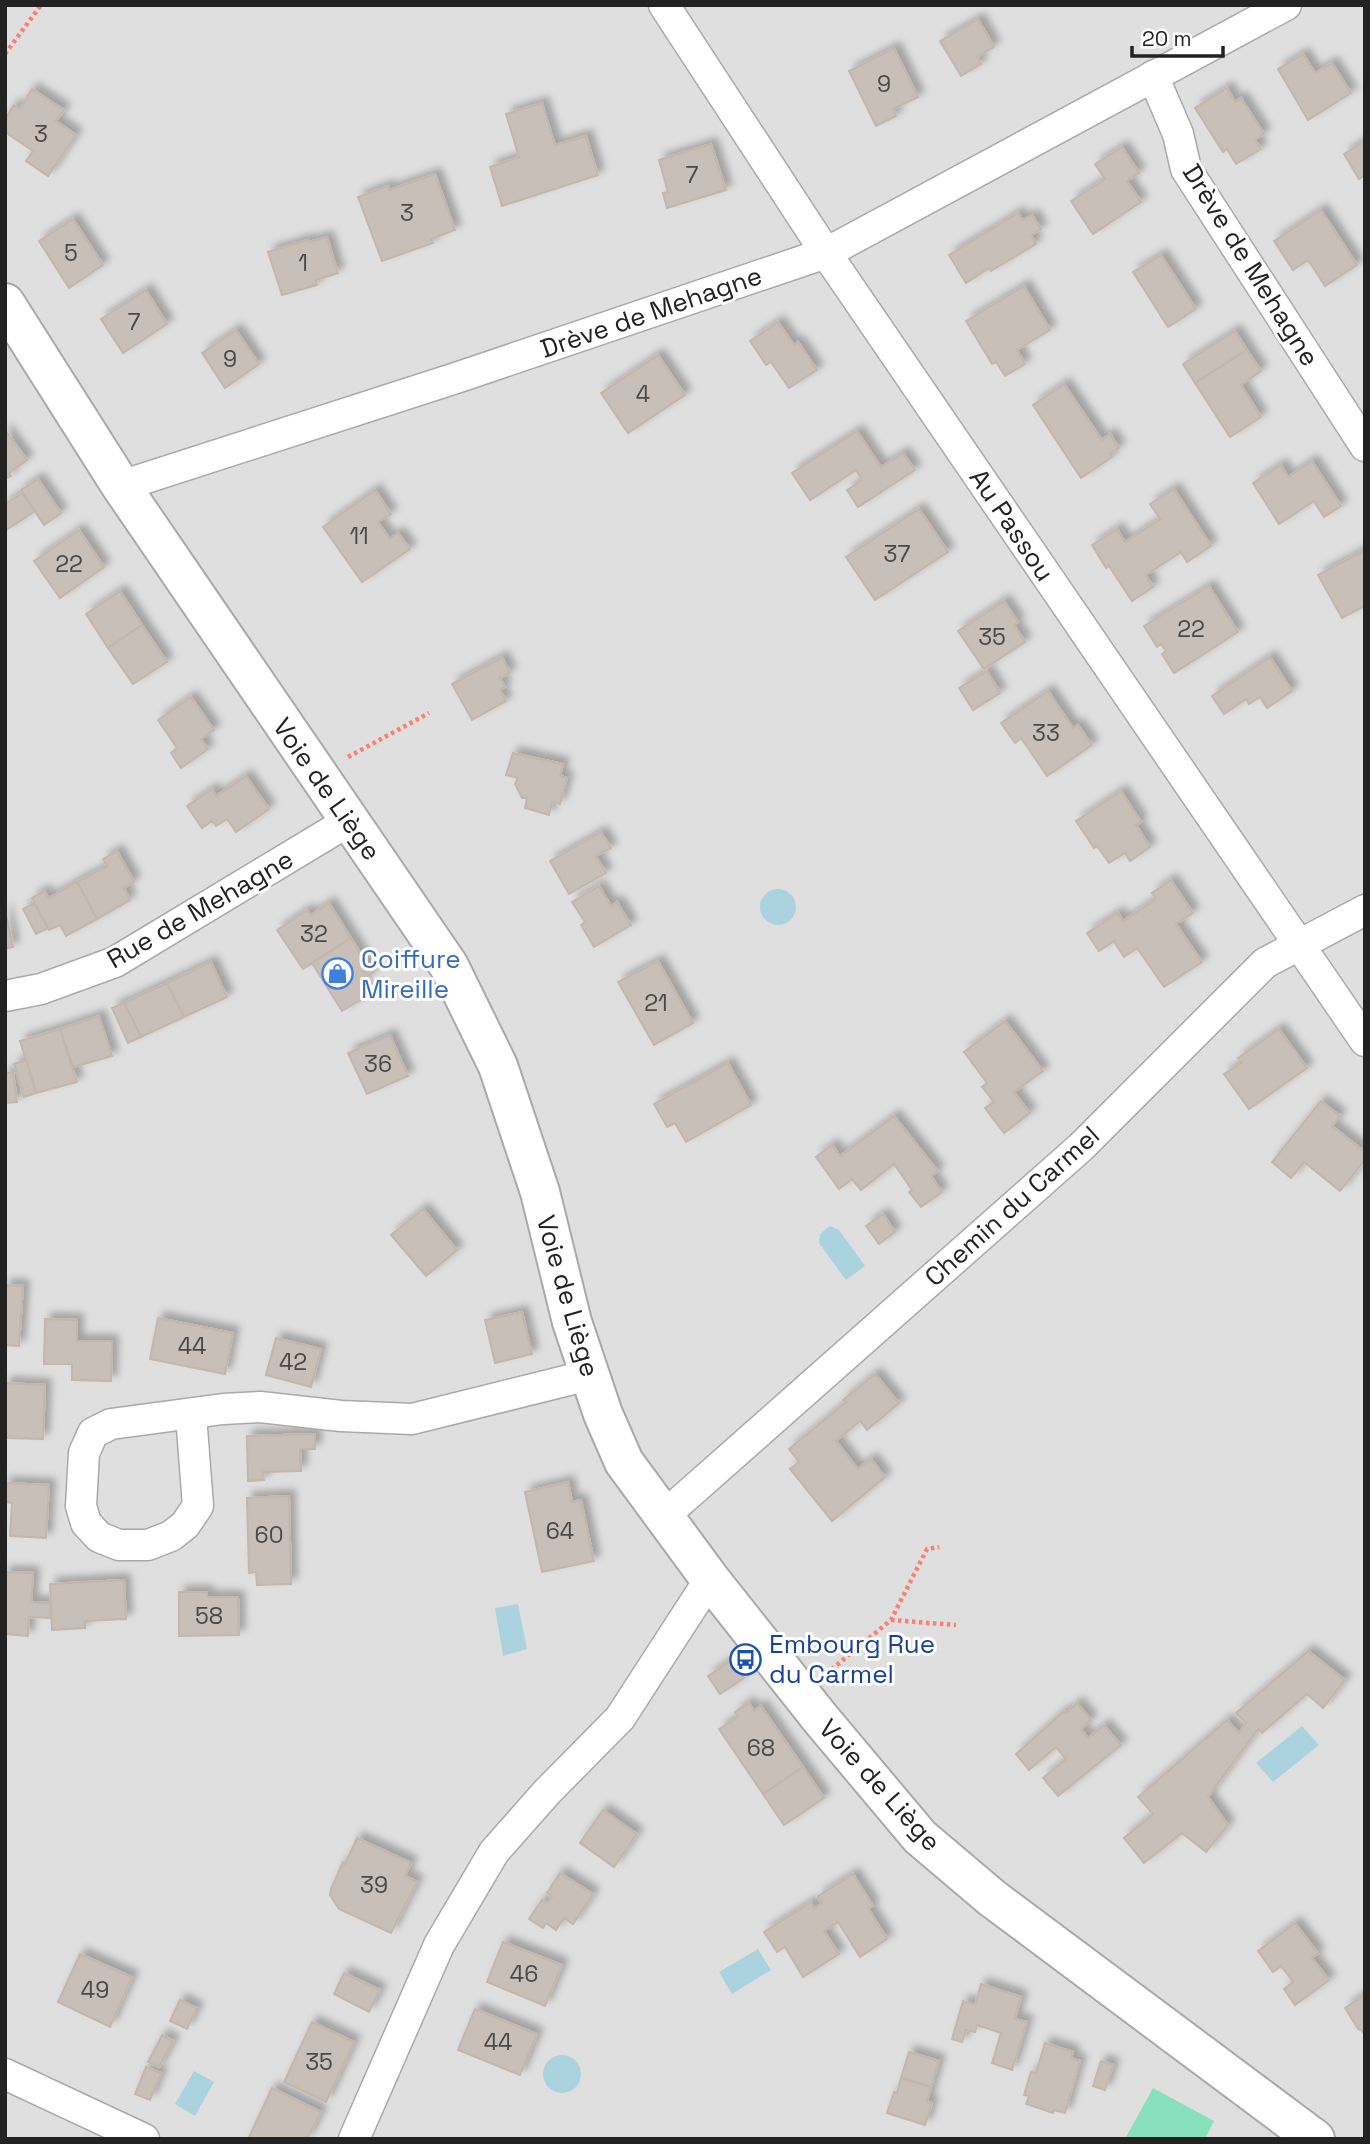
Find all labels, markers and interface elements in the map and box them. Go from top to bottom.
scale bar [1132,14,1223,58]
text: 20 m [1142,25,1192,52]
house number: 9 [877,69,891,99]
house number: 3 [34,119,48,149]
street label: Drève de Mehagne [1175,158,1327,372]
house number: 7 [686,160,699,190]
house number: 3 [400,198,414,228]
house number: 5 [64,238,78,268]
house number: 1 [298,248,308,278]
street label: Drève de Mehagne [536,258,766,366]
house number: 7 [128,307,141,337]
house number: 9 [223,344,237,374]
house number: 4 [636,379,650,409]
street label: Au Passou [962,462,1062,588]
house number: 11 [349,521,369,551]
house number: 37 [884,539,910,569]
house number: 22 [55,549,83,579]
house number: 22 [1177,614,1205,644]
house number: 35 [978,622,1006,652]
street label: Voie de Liège [265,711,389,867]
house number: 33 [1032,718,1060,748]
street label: Rue de Mehagne [101,842,299,976]
house number: 32 [300,919,328,949]
place label: Coiffure Mireille [361,942,461,1006]
shop icon: Coiffure Mireille [321,957,355,991]
house number: 21 [644,988,668,1018]
house number: 36 [364,1049,392,1079]
street label: Chemin du Carmel [917,1118,1107,1294]
street label: Voie de Liège [529,1211,607,1381]
house number: 44 [178,1331,206,1361]
house number: 42 [279,1347,307,1377]
house number: 64 [546,1516,574,1546]
house number: 60 [255,1520,283,1550]
house number: 58 [195,1601,223,1631]
place label: Embourg Rue du Carmel [769,1627,935,1691]
bus stop icon: Embourg Rue du Carmel [729,1642,763,1676]
street label: Voie de Liège [812,1712,948,1858]
house number: 68 [747,1733,775,1763]
house number: 39 [360,1870,388,1900]
house number: 46 [510,1959,538,1989]
house number: 49 [81,1975,109,2005]
house number: 44 [484,2027,512,2057]
house number: 35 [305,2047,333,2077]

